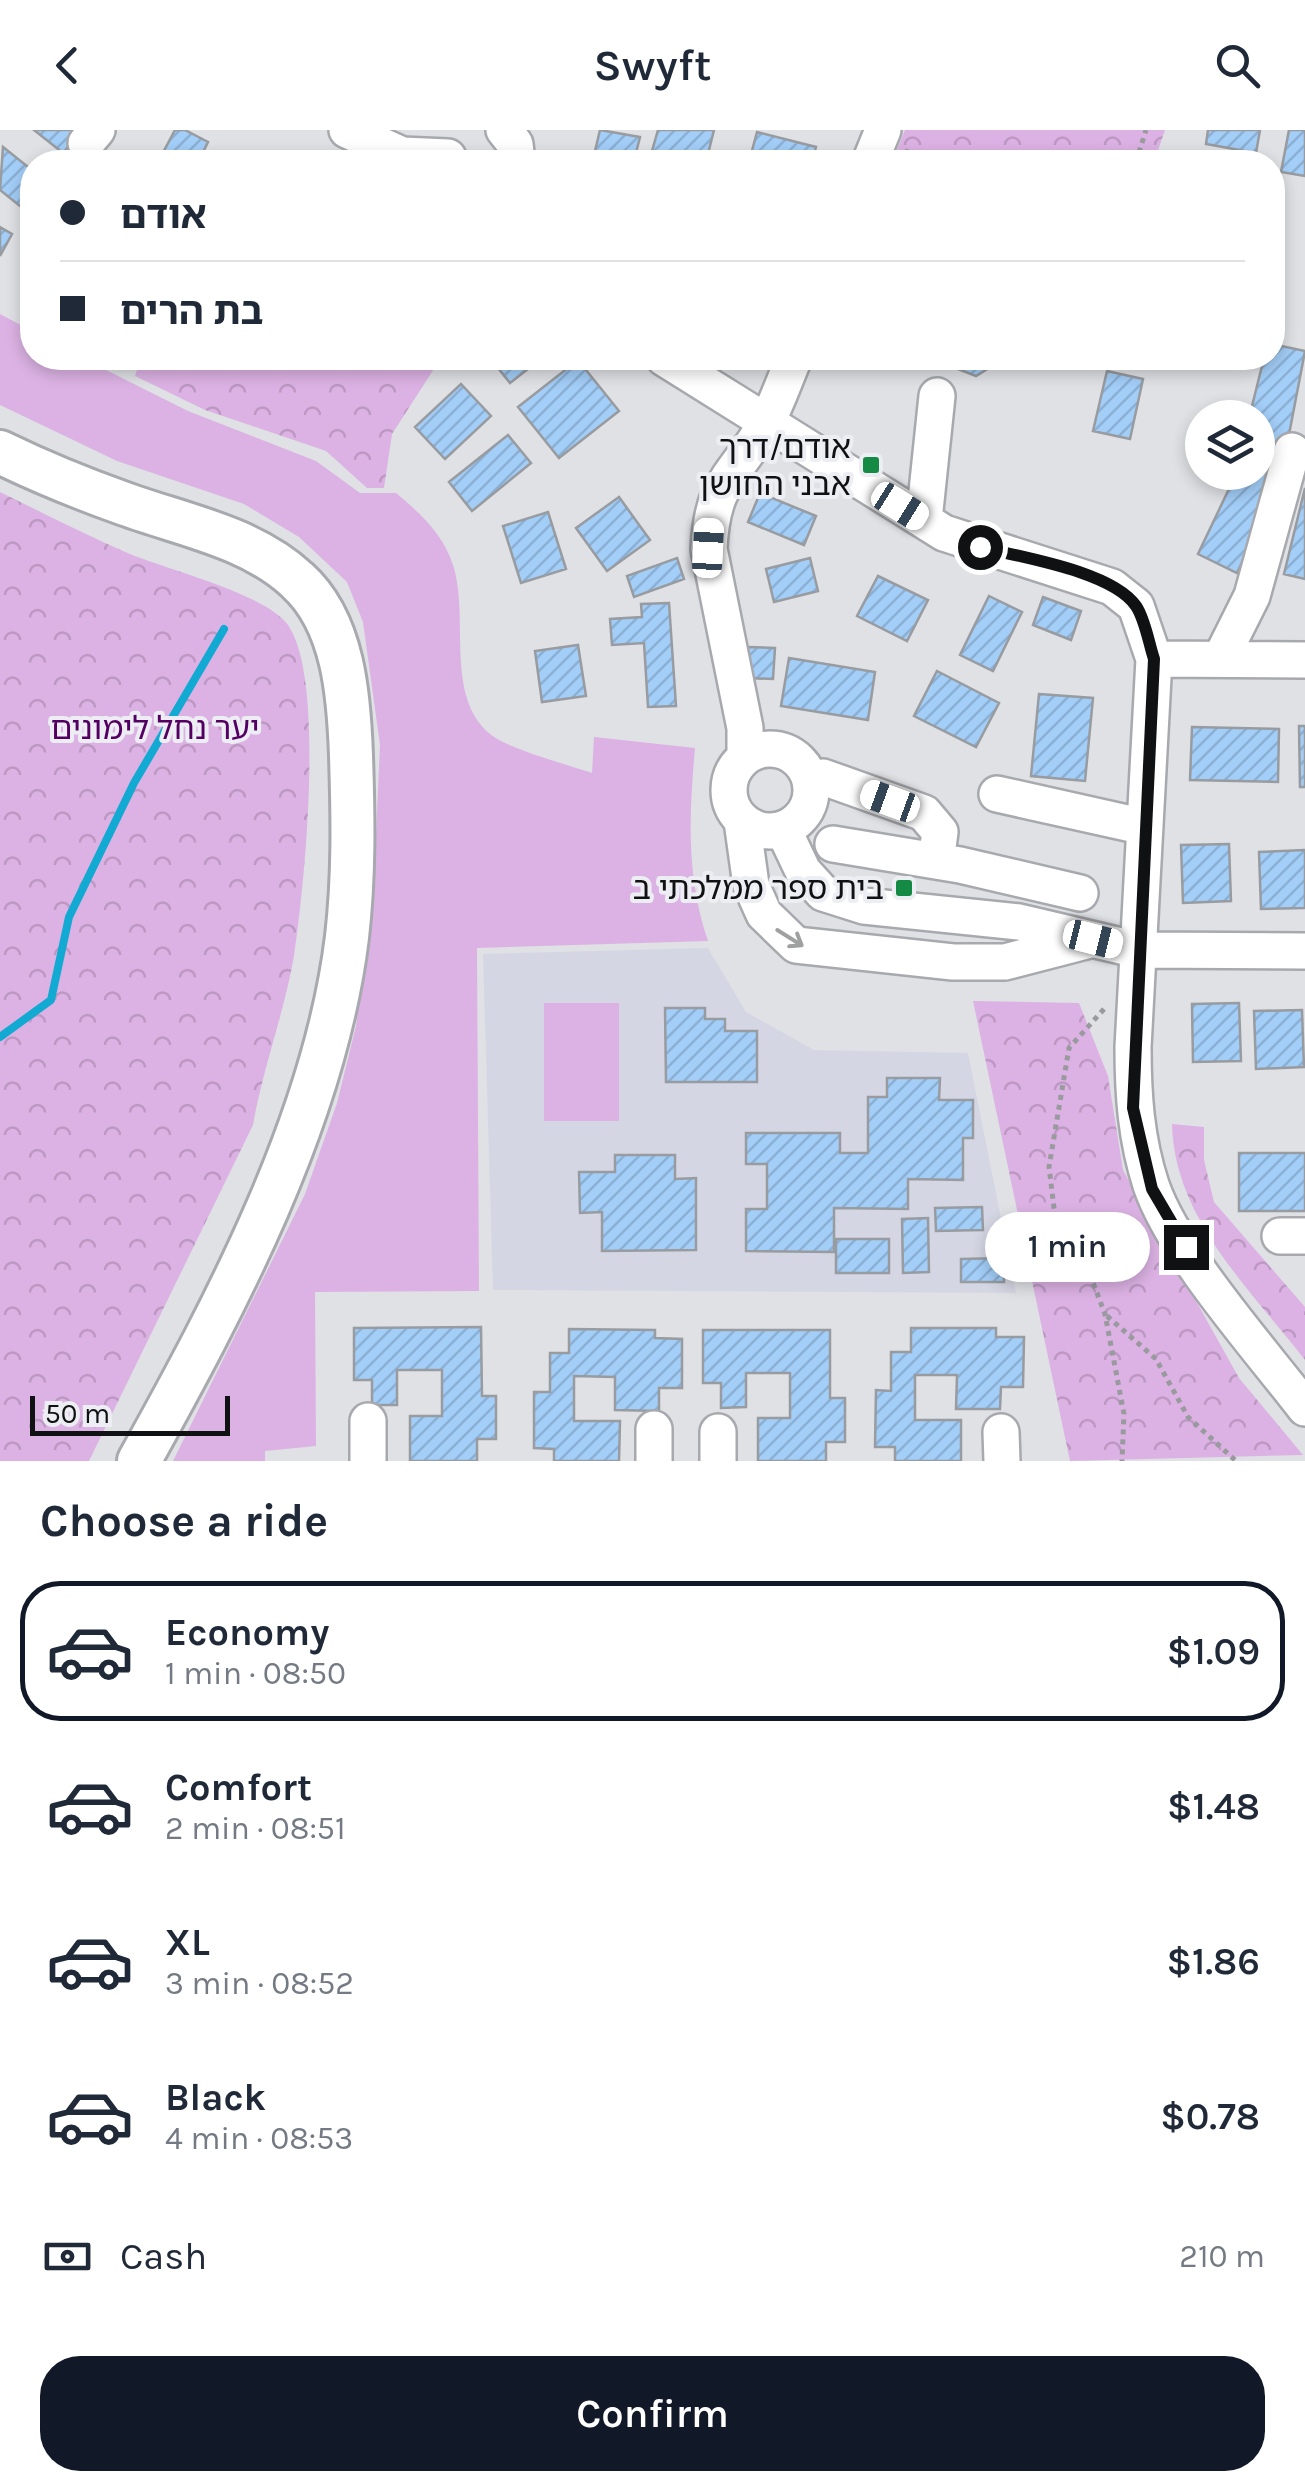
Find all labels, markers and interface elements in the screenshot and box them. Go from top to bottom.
icon: back [40,38,95,93]
icon: search [1210,38,1265,93]
text: Swyft [594,39,711,91]
text: אודם [120,193,207,238]
text: בת הרים [120,289,263,334]
map controls [1185,400,1275,490]
button: layers [1185,400,1275,490]
place label: אודם/דרך אבני החושן [699,429,851,503]
marker: אודם/דרך אבני החושן [860,454,882,476]
car [867,477,933,535]
car [691,517,725,579]
route start [958,525,1003,570]
park label: יער נחל לימונים [50,710,260,747]
car [857,777,923,825]
place label: בית ספר ממלכתי ב [633,870,884,907]
marker: בית ספר ממלכתי ב [893,877,915,899]
car [1060,917,1126,961]
one-way arrow [776,928,804,948]
callout: 1 min [986,1212,1151,1282]
route end [1164,1225,1209,1270]
text: 1 min [1028,1228,1107,1265]
scale bar [30,1391,230,1436]
text: 50 m [45,1397,110,1430]
text: Choose a ride [40,1495,328,1547]
icon: car [45,1606,135,1696]
text: Economy [165,1610,329,1655]
text: $1.09 [1167,1629,1260,1674]
text: 1 min · 08:50 [165,1655,346,1692]
icon: car [45,1761,135,1851]
text: Comfort [165,1765,312,1810]
text: $1.48 [1167,1784,1260,1829]
text: 2 min · 08:51 [165,1810,346,1847]
icon: car [45,1916,135,2006]
text: XL [165,1920,210,1965]
text: $1.86 [1166,1939,1260,1984]
text: 3 min · 08:52 [165,1965,354,2002]
icon: car [45,2071,135,2161]
text: Black [165,2075,266,2120]
text: $0.78 [1160,2094,1260,2139]
text: 4 min · 08:53 [165,2120,353,2157]
icon: cash [40,2229,95,2284]
text: Cash [120,2234,207,2279]
text: 210 m [1179,2238,1265,2275]
button: Confirm [40,2356,1265,2471]

